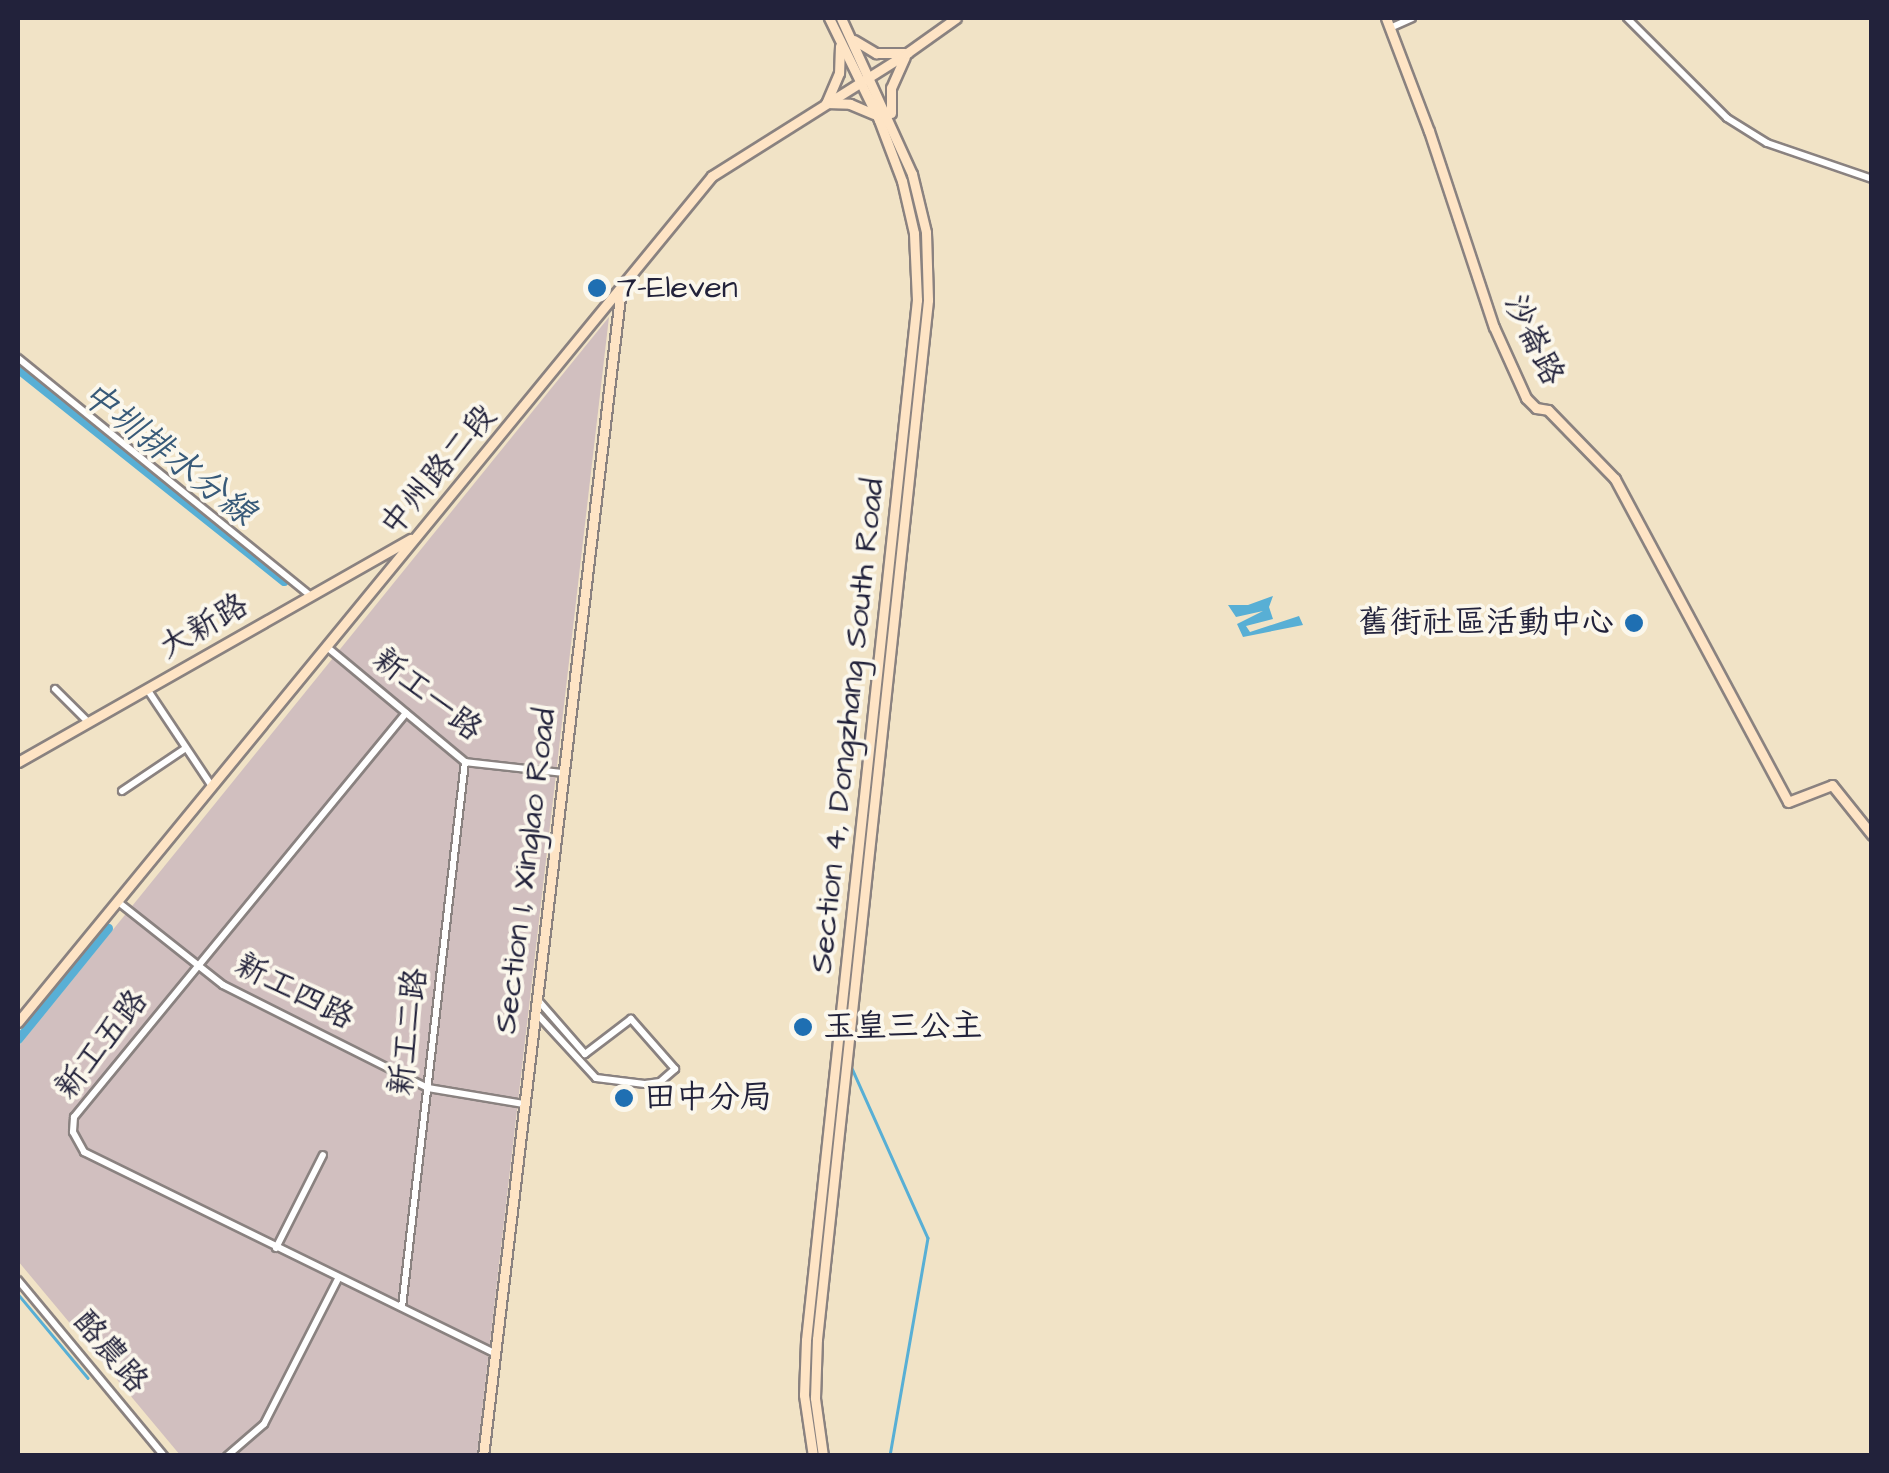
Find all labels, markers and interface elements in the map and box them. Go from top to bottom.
place label: 7-Eleven [617,269,738,307]
marker: 7-Eleven [586,277,608,299]
street label: 沙崙路 [1495,288,1571,392]
water label: 中圳排水分線 [72,373,264,535]
street label: 中州路二段 [373,397,505,545]
street label: Section 4, Dongzhang South Road [803,477,893,975]
street label: 大新路 [153,586,255,668]
place label: 舊街社區活動中心 [1358,604,1614,642]
marker: 舊街社區活動中心 [1623,612,1645,634]
street label: 新工一路 [365,640,489,750]
street label: Section 1, Xinglao Road [487,706,565,1036]
street label: 新工四路 [228,946,360,1038]
street label: 新工二路 [382,966,436,1098]
street label: 新工五路 [47,983,157,1107]
place label: 玉皇三公主 [823,1008,983,1046]
marker: 玉皇三公主 [792,1016,814,1038]
place label: 田中分局 [644,1079,772,1117]
marker: 田中分局 [613,1087,635,1109]
street label: 酪農路 [64,1303,156,1401]

